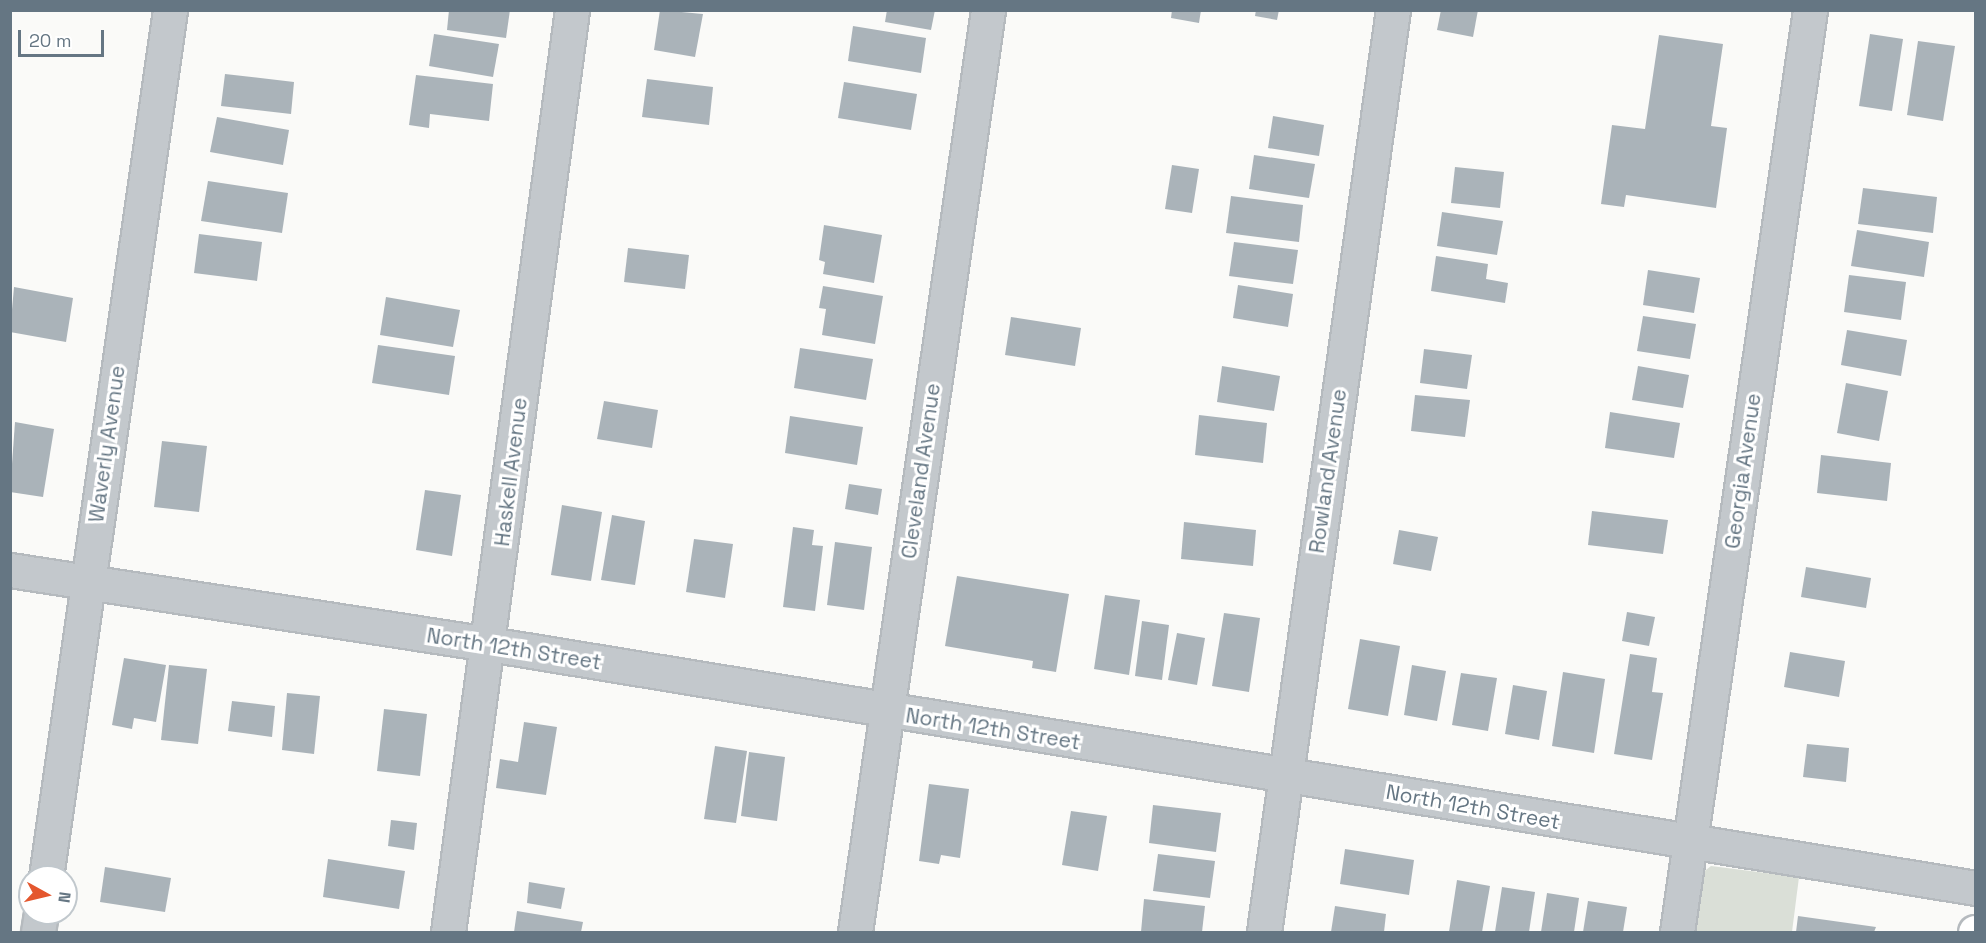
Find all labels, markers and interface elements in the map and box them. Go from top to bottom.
scale bar [21,18,106,56]
text: 20 m [29,29,72,52]
street label: Waverly Avenue [83,364,131,524]
street label: Cleveland Avenue [896,382,946,560]
street label: Rowland Avenue [1304,387,1352,555]
street label: Georgia Avenue [1720,391,1766,551]
street label: Haskell Avenue [489,396,533,548]
street label: North 12th Street [425,623,603,675]
street label: North 12th Street [904,703,1082,755]
street label: North 12th Street [1384,779,1562,835]
north arrow [18,865,78,925]
text: N [53,891,75,904]

